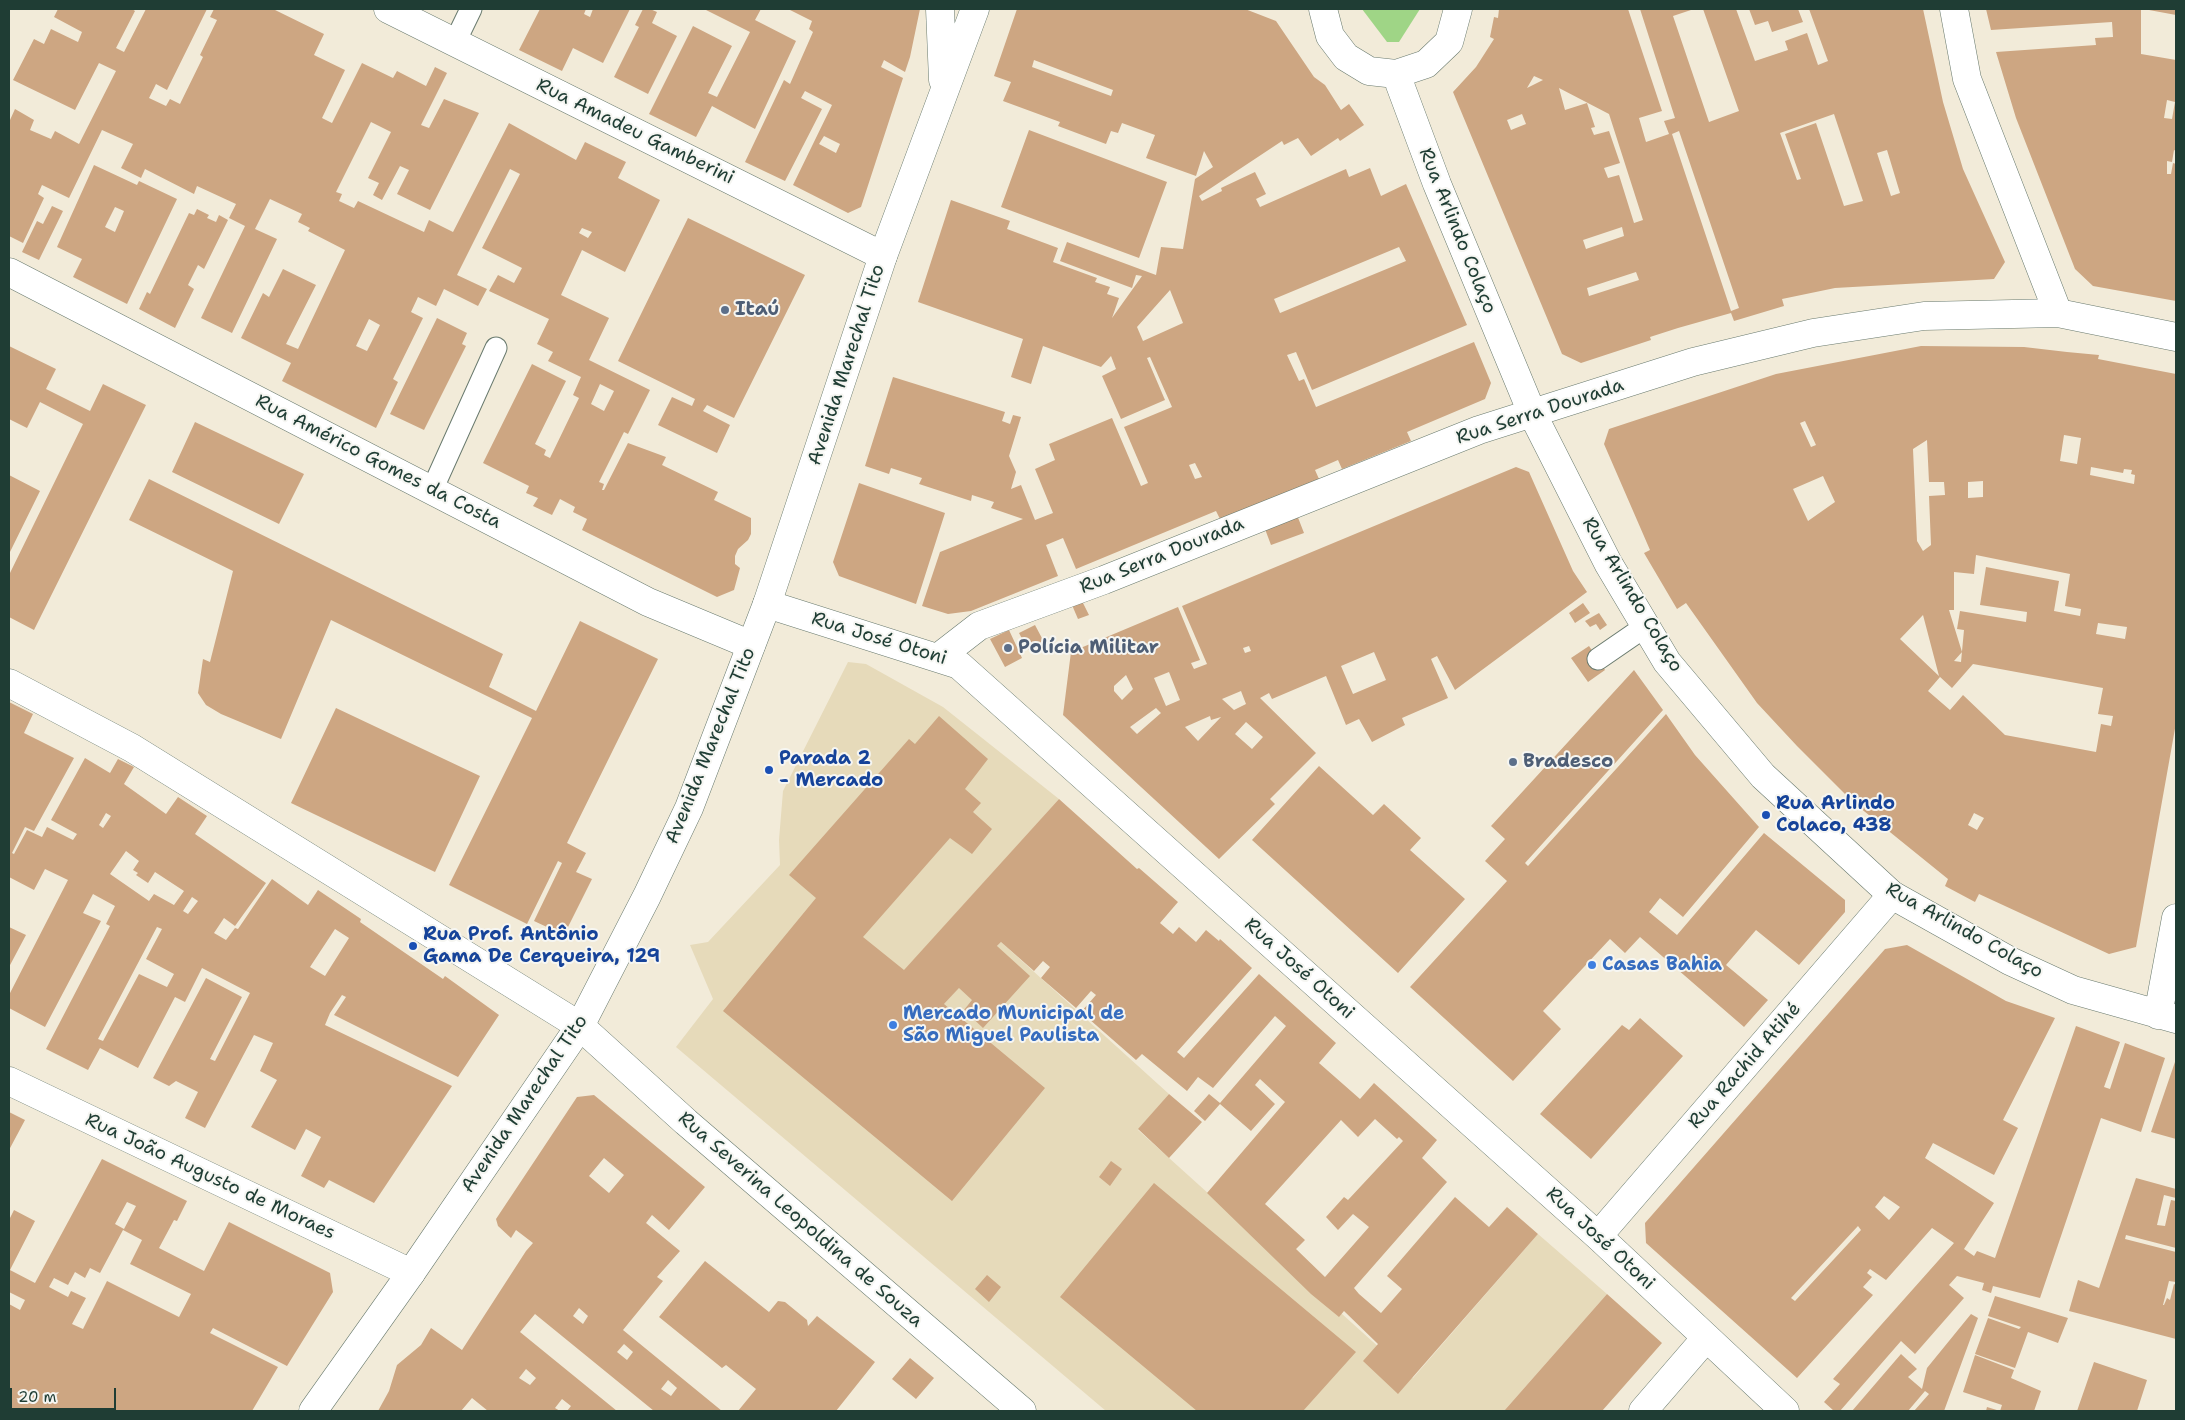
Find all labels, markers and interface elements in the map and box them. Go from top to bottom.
street label: Rua Amadeu Gamberini [532,74,738,190]
street label: Rua Arlindo Colaço [1413,145,1501,317]
street label: Avenida Marechal Tito [804,262,890,468]
place label: Itaú [735,299,779,321]
marker: Itaú [719,304,731,316]
street label: Rua Serra Dourada [1453,374,1627,450]
street label: Rua Américo Gomes da Costa [251,390,505,534]
street label: Rua Serra Dourada [1077,513,1247,599]
street label: Rua Arlindo Colaço [1577,513,1687,677]
street label: Rua José Otoni [809,608,949,670]
place label: Polícia Militar [1018,637,1159,659]
marker: Polícia Militar [1002,642,1014,654]
street label: Avenida Marechal Tito [661,644,761,848]
place label: Parada 2 - Mercado [779,748,883,792]
place label: Bradesco [1523,751,1613,773]
marker: Bradesco [1507,756,1519,768]
marker: Parada 2 - Mercado [763,764,775,776]
place label: Rua Arlindo Colaco, 438 [1776,793,1895,837]
marker: Rua Arlindo Colaco, 438 [1760,809,1772,821]
street label: Rua Arlindo Colaço [1881,878,2047,984]
street label: Rua José Otoni [1239,914,1359,1024]
place label: Rua Prof. Antônio Gama De Cerqueira, 129 [423,924,660,968]
marker: Rua Prof. Antônio Gama De Cerqueira, 129 [407,940,419,952]
place label: Casas Bahia [1602,954,1722,976]
marker: Casas Bahia [1586,959,1598,971]
street label: Rua Rachid Atihé [1684,998,1806,1134]
place label: Mercado Municipal de São Miguel Paulista [903,1003,1124,1047]
street label: Avenida Marechal Tito [457,1011,593,1197]
marker: Mercado Municipal de São Miguel Paulista [887,1019,899,1031]
street label: Rua Severina Leopoldina de Souza [673,1107,927,1333]
street label: Rua João Augusto de Moraes [81,1109,339,1245]
street label: Rua José Otoni [1541,1183,1659,1295]
scale bar [12,1378,119,1410]
text: 20 m [18,1387,57,1407]

